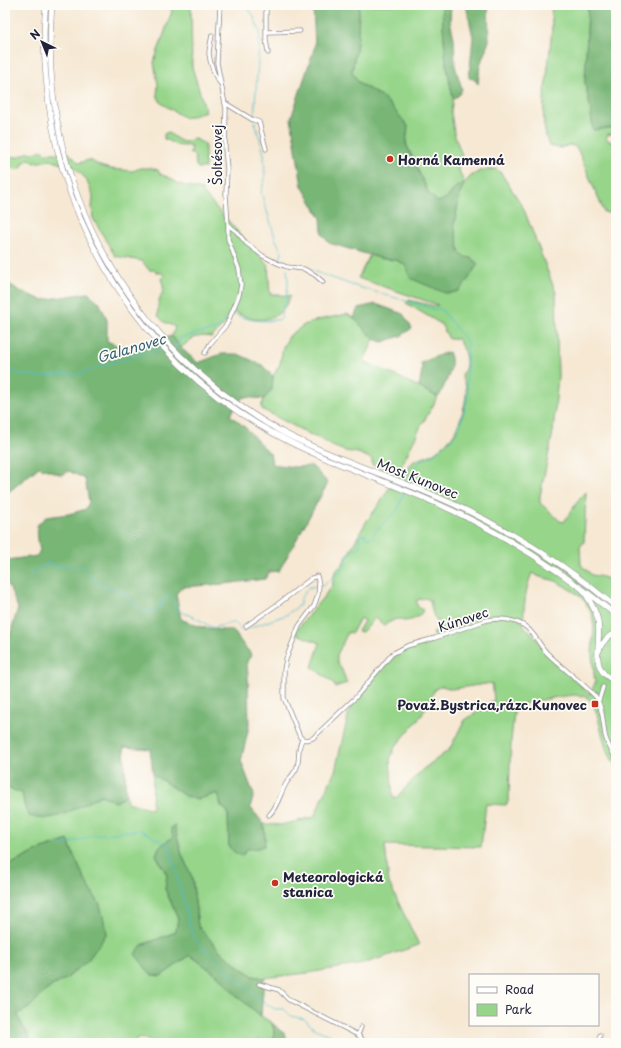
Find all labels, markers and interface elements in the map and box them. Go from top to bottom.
north arrow [22,22,62,62]
text: N [26,25,44,44]
street label: Šoltésovej [207,125,226,185]
place label: Horná Kamenná [398,150,505,169]
marker: Horná Kamenná [385,154,395,164]
water label: Galanovec [94,328,169,368]
street label: Most Kunovec [374,453,462,503]
street label: Kúnovec [435,602,491,636]
place label: Považ.Bystrica,rázc.Kunovec [397,695,587,714]
marker: Považ.Bystrica,rázc.Kunovec [590,699,600,709]
place label: Meteorologická stanica [283,867,384,901]
marker: Meteorologická stanica [270,878,280,888]
legend [469,974,599,1026]
text: Road [505,980,534,998]
text: Park [505,1000,532,1018]

